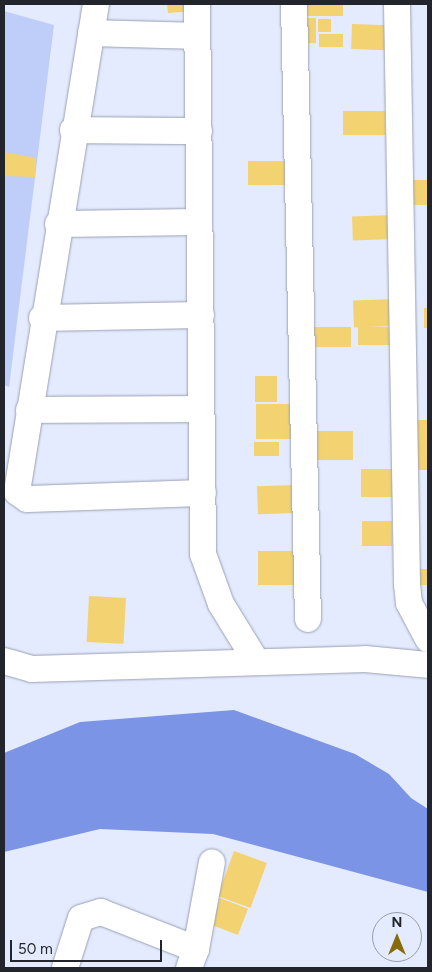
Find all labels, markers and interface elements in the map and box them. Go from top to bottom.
north arrow [372,912,422,962]
text: N [392,914,402,931]
scale bar [12,930,165,962]
text: 50 m [18,940,53,958]

